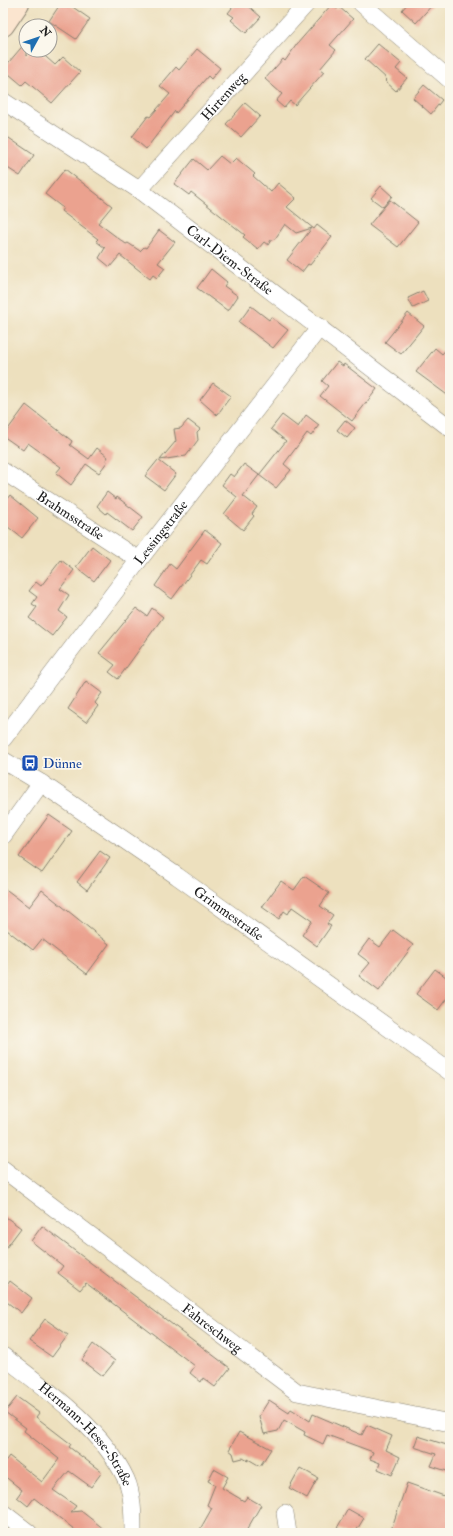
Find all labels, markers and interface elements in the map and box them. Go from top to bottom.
north arrow [18,18,58,58]
text: N [36,23,54,41]
street label: Hirtenweg [197,68,250,124]
street label: Carl-Diem-Straße [183,221,277,299]
street label: Brahmsstraße [34,488,107,544]
street label: Lessingstraße [131,497,191,568]
bus stop icon: Dünne [20,753,40,773]
place label: Dünne [43,755,82,772]
street label: Grimmestraße [190,883,267,945]
street label: Fahreschweg [179,1300,247,1357]
street label: Hermann-Hesse-Straße [35,1379,136,1488]

